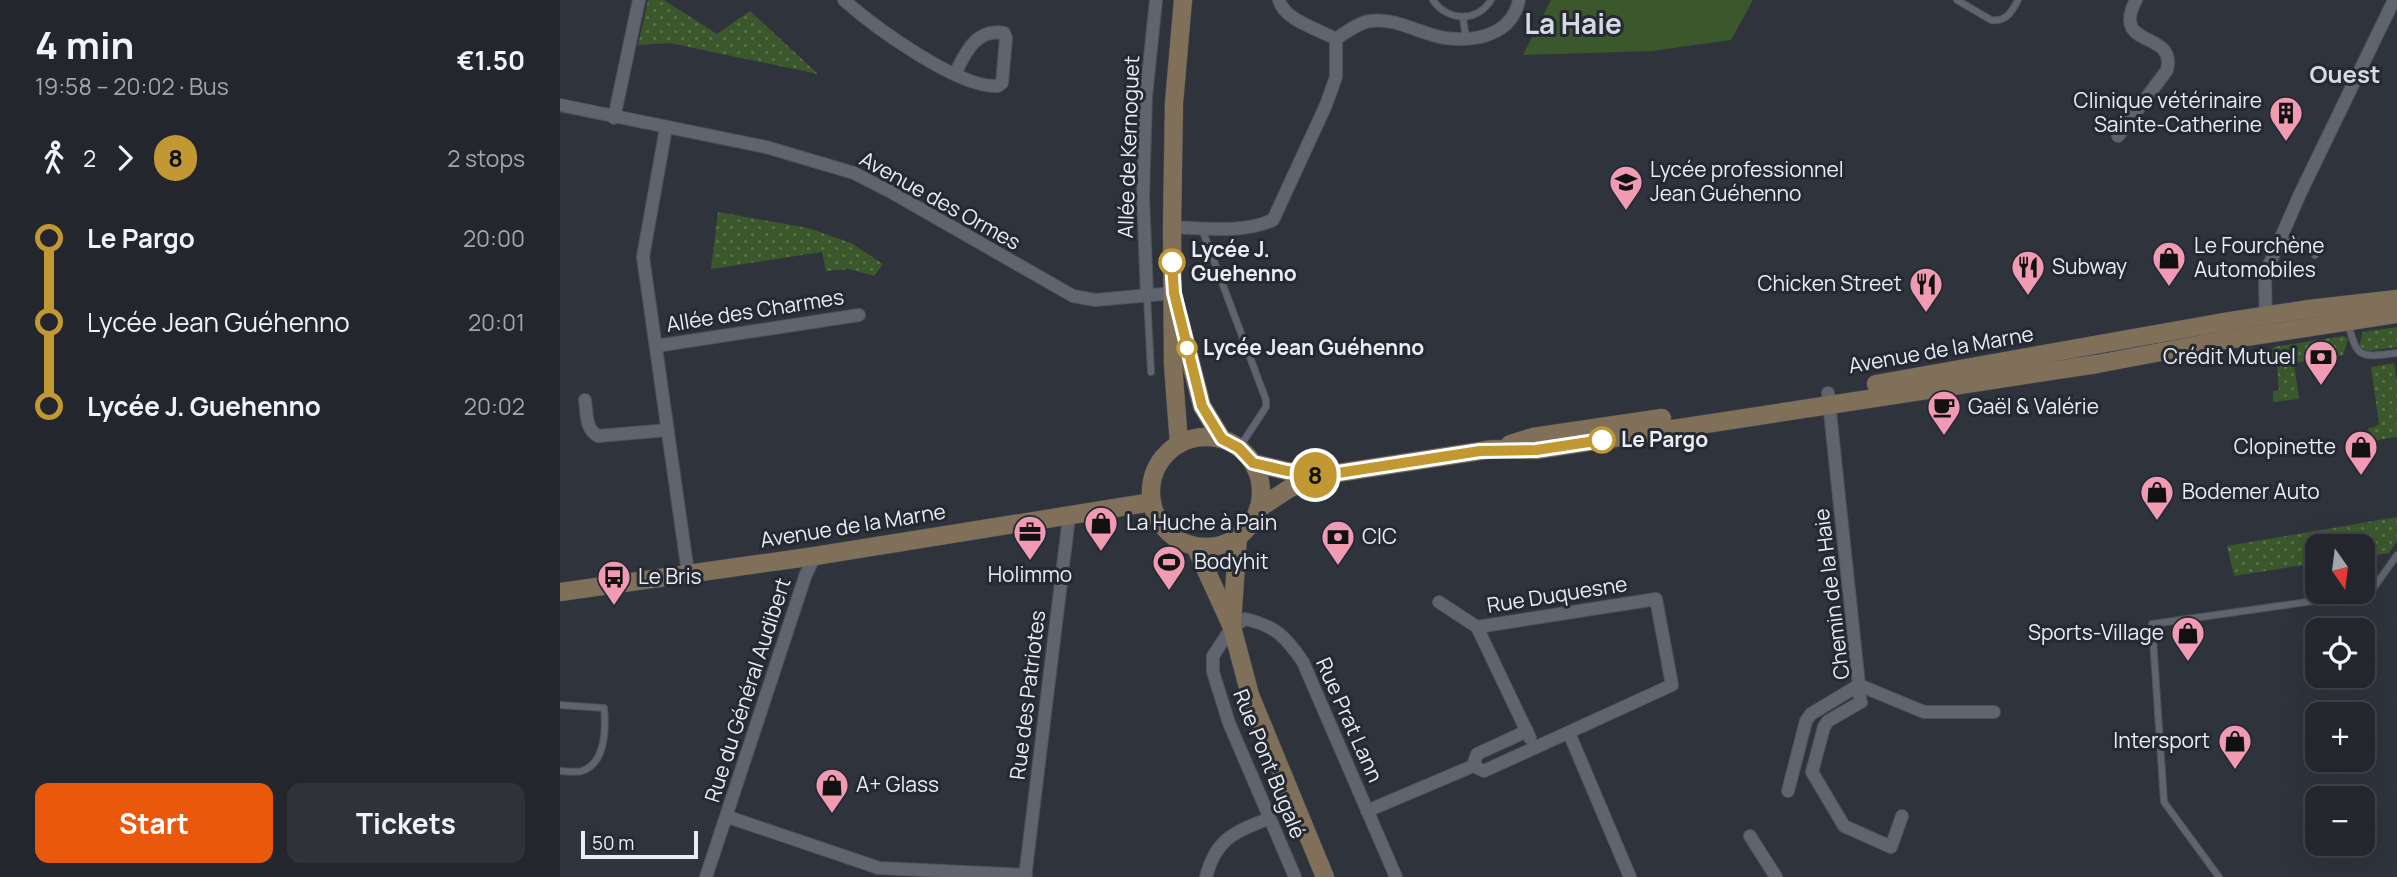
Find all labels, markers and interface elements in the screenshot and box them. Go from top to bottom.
district label: La Haie [1524,4,1622,42]
text: 4 min [35,18,134,70]
text: €1.50 [457,42,525,78]
street label: Allée de Kernoguet [1111,55,1145,239]
district label: Ouest [2310,57,2380,90]
text: 19:58 – 20:02 · Bus [35,70,229,102]
place label: Clinique vétérinaire Sainte-Catherine [2074,86,2262,138]
building icon: Clinique vétérinaire Sainte-Catherine [2267,94,2305,143]
icon: walk [35,139,73,177]
icon: forward [106,139,144,177]
text: 8 [168,141,183,174]
text: 2 [83,142,96,174]
text: 2 stops [447,142,525,174]
street label: Avenue des Ormes [855,144,1026,256]
place label: Lycée professionnel Jean Guéhenno [1650,155,1844,207]
school or university icon: Lycée professionnel Jean Guéhenno [1607,163,1645,212]
text: Le Pargo [87,220,195,256]
text: 20:00 [463,222,525,254]
place label: Le Fourchène Automobiles [2194,231,2324,283]
place label: Lycée J. Guehenno [1191,235,1297,287]
shop icon: Le Fourchène Automobiles [2150,239,2188,288]
restaurant icon: Subway [2009,248,2047,297]
marker: Lycée J. Guehenno [1159,249,1185,275]
place label: Subway [2052,252,2127,280]
restaurant icon: Chicken Street [1907,265,1945,314]
place label: Chicken Street [1757,269,1902,297]
street label: Allée des Charmes [664,282,846,338]
text: Lycée Jean Guéhenno [87,304,350,340]
text: 20:01 [468,306,525,338]
street label: Avenue de la Marne [1846,319,2036,379]
place label: Lycée Jean Guéhenno [1203,333,1424,361]
marker: Lycée Jean Guéhenno [1177,338,1197,358]
bank icon: Crédit Mutuel [2302,338,2340,387]
place label: Crédit Mutuel [2163,342,2296,370]
text: Lycée J. Guehenno [87,388,321,424]
cafe icon: Gaël & Valérie [1925,388,1963,437]
text: 20:02 [464,390,525,422]
place label: Gaël & Valérie [1968,392,2099,420]
place label: Le Pargo [1621,425,1708,453]
marker: Le Pargo [1589,427,1615,453]
shop icon: Clopinette [2342,428,2380,477]
place label: Clopinette [2234,432,2336,460]
line badge: 8 [1292,452,1338,498]
text: 8 [1308,458,1322,491]
shop icon: Bodemer Auto [2138,473,2176,522]
place label: Bodemer Auto [2182,477,2320,505]
street label: Avenue de la Marne [758,497,948,553]
shop icon: La Huche à Pain [1082,504,1120,553]
street label: Chemin de la Haie [1807,507,1855,681]
place label: La Huche à Pain [1126,508,1277,536]
office icon: Holimmo [1011,513,1049,562]
bank icon: CIC [1319,518,1357,567]
place label: CIC [1362,522,1397,550]
north arrow [2305,534,2375,604]
map controls [2305,534,2375,856]
sports icon: Bodyhit [1150,543,1188,592]
place label: Bodyhit [1194,547,1269,575]
bus stop icon: Le Bris [595,558,633,607]
place label: Holimmo [988,560,1072,588]
place label: Le Bris [638,562,702,590]
street label: Rue Duquesne [1485,569,1629,619]
street label: Rue du Général Audibert [697,574,797,806]
street label: Rue des Patriotes [1003,609,1051,781]
shop icon: Sports-Village [2169,614,2207,663]
place label: Sports-Village [2028,618,2164,646]
button: locate [2305,618,2375,688]
street label: Rue Prat Lann [1310,653,1390,786]
street label: Rue Pont Bugalé [1227,685,1313,843]
button: + [2305,702,2375,772]
shop icon: Intersport [2216,722,2254,771]
place label: Intersport [2113,726,2210,754]
shop icon: A+ Glass [813,766,851,815]
place label: A+ Glass [856,770,939,798]
button: Start [35,783,273,863]
button: Tickets [287,783,525,863]
button: − [2305,786,2375,856]
scale bar [581,828,698,860]
text: 50 m [592,830,634,856]

